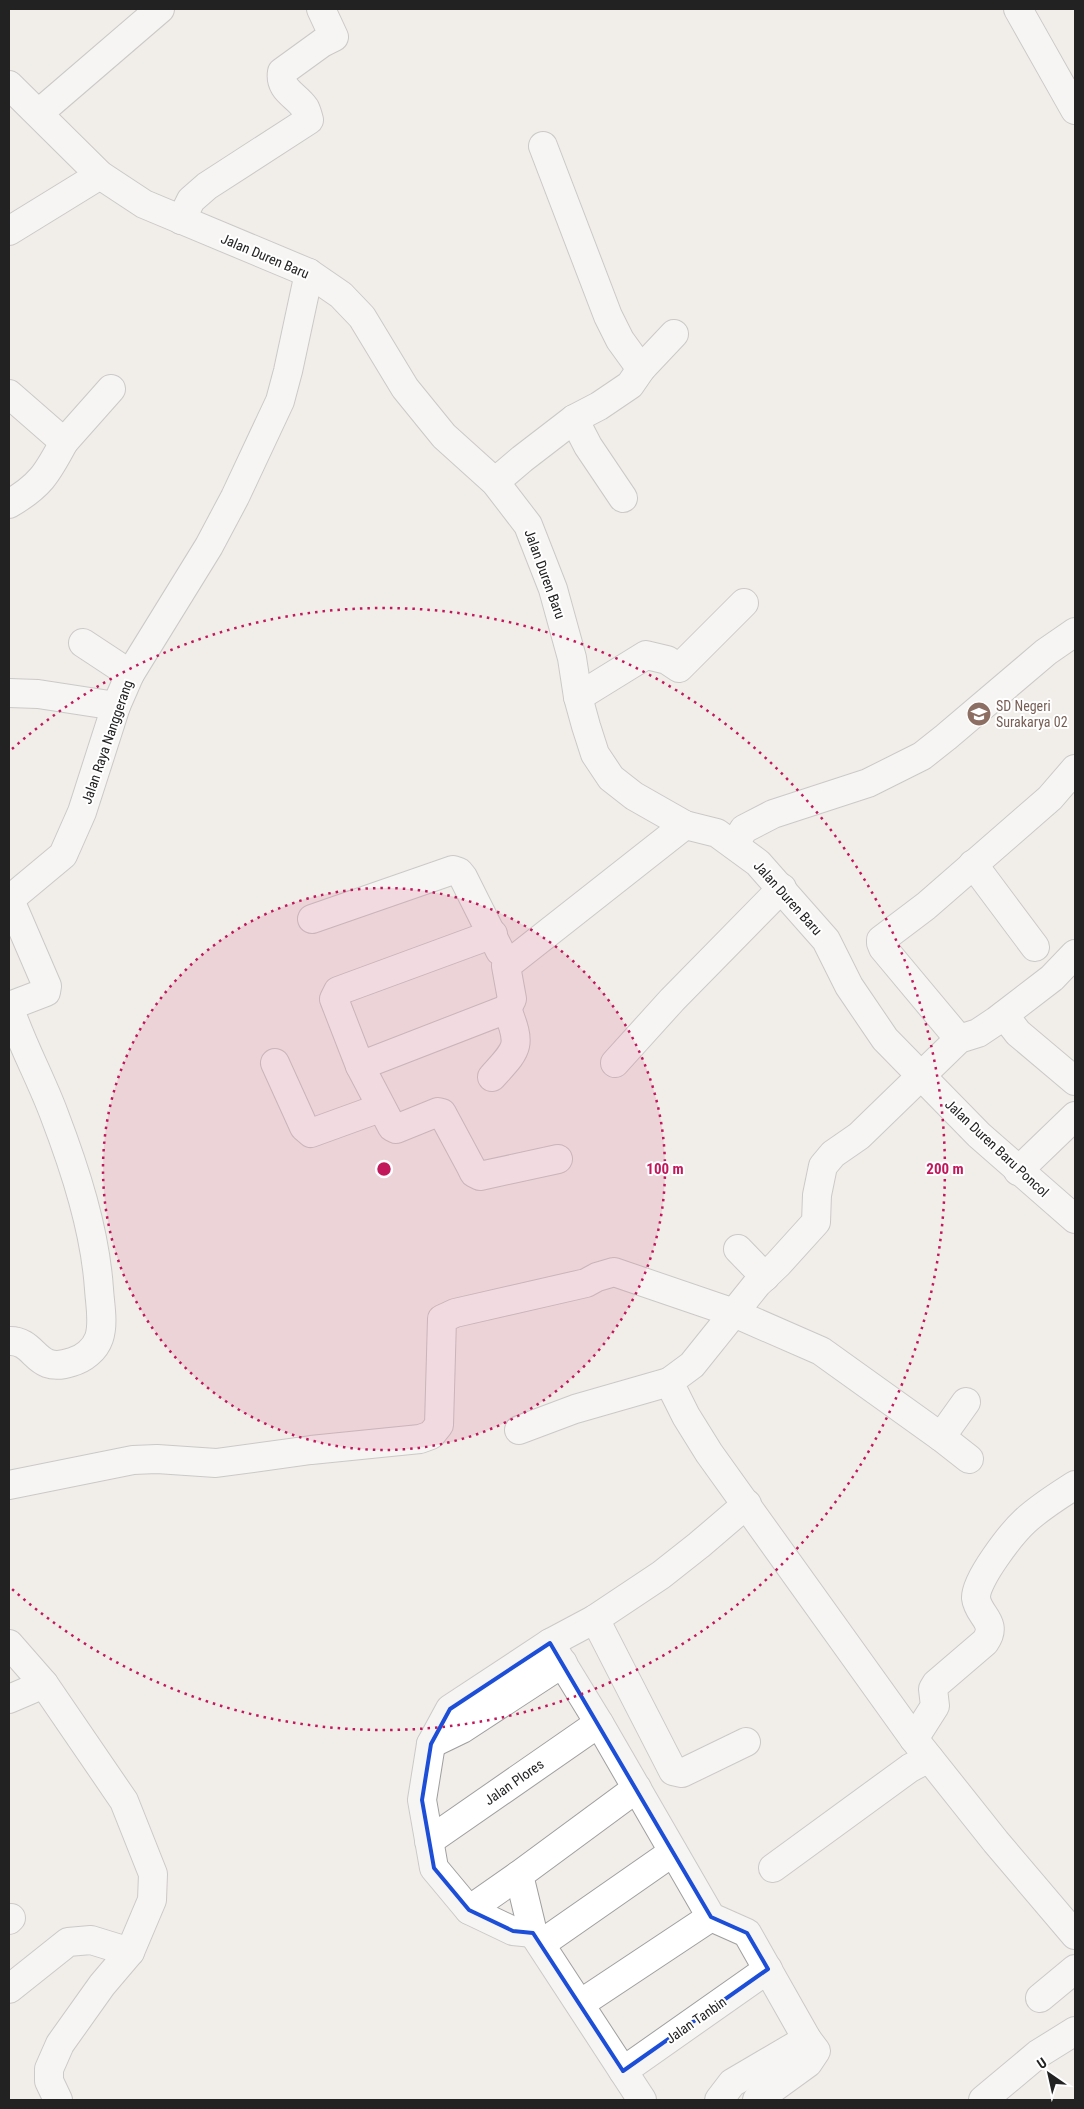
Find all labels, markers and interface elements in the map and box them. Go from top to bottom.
street label: Jalan Duren Baru [219,230,311,282]
street label: Jalan Duren Baru [521,527,569,621]
street label: Jalan Raya Nanggerang [78,678,136,806]
place label: SD Negeri Surakarya 02 [996,698,1068,730]
school or university icon: SD Negeri Surakarya 02 [966,701,992,727]
street label: Jalan Duren Baru [751,858,825,938]
street label: Jalan Duren Baru Poncol [942,1096,1052,1200]
centre of rings [375,1160,393,1178]
text: 100 m [646,1160,684,1178]
text: 200 m [926,1160,964,1178]
street label: Jalan Plores [481,1756,547,1808]
street label: Jalan Tanbin [663,1993,729,2047]
north arrow [1024,2049,1074,2099]
text: U [1034,2054,1050,2072]

